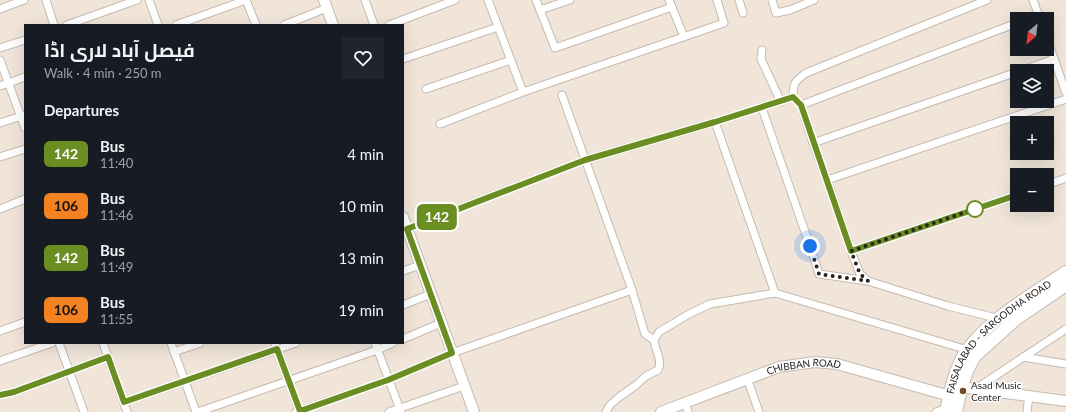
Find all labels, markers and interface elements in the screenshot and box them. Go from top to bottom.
north arrow [1010,12,1054,56]
map controls [1010,12,1054,212]
button: heart [342,37,384,79]
text: فیصل آباد لاری اڈا [44,38,195,61]
button: layers [1010,64,1054,108]
text: Walk · 4 min · 250 m [44,65,162,81]
text: Departures [44,101,119,119]
button: + [1010,116,1054,160]
text: Bus [100,137,125,155]
text: 142 [54,145,78,162]
text: 4 min [347,145,384,163]
text: 11:40 [100,155,133,171]
button: − [1010,168,1054,212]
text: Bus [100,189,125,207]
text: 106 [54,197,78,214]
text: 10 min [338,197,384,215]
unlabelled marker [966,200,984,218]
line badge: 142 [414,204,460,230]
text: 11:46 [100,207,133,223]
text: 142 [425,208,449,225]
your location [800,236,820,256]
text: Bus [100,241,125,259]
text: 142 [54,249,78,266]
text: 13 min [338,249,384,267]
text: 11:49 [100,259,133,275]
street label: FAISALABAD - SARGODHA ROAD [944,277,1054,395]
text: Bus [100,293,125,311]
text: 106 [54,301,78,318]
text: 19 min [338,301,384,319]
text: 11:55 [100,311,133,327]
street label: CHIBBAN ROAD [765,356,843,377]
place label: Asad Music Center [971,379,1022,403]
marker: Asad Music Center [958,386,968,396]

